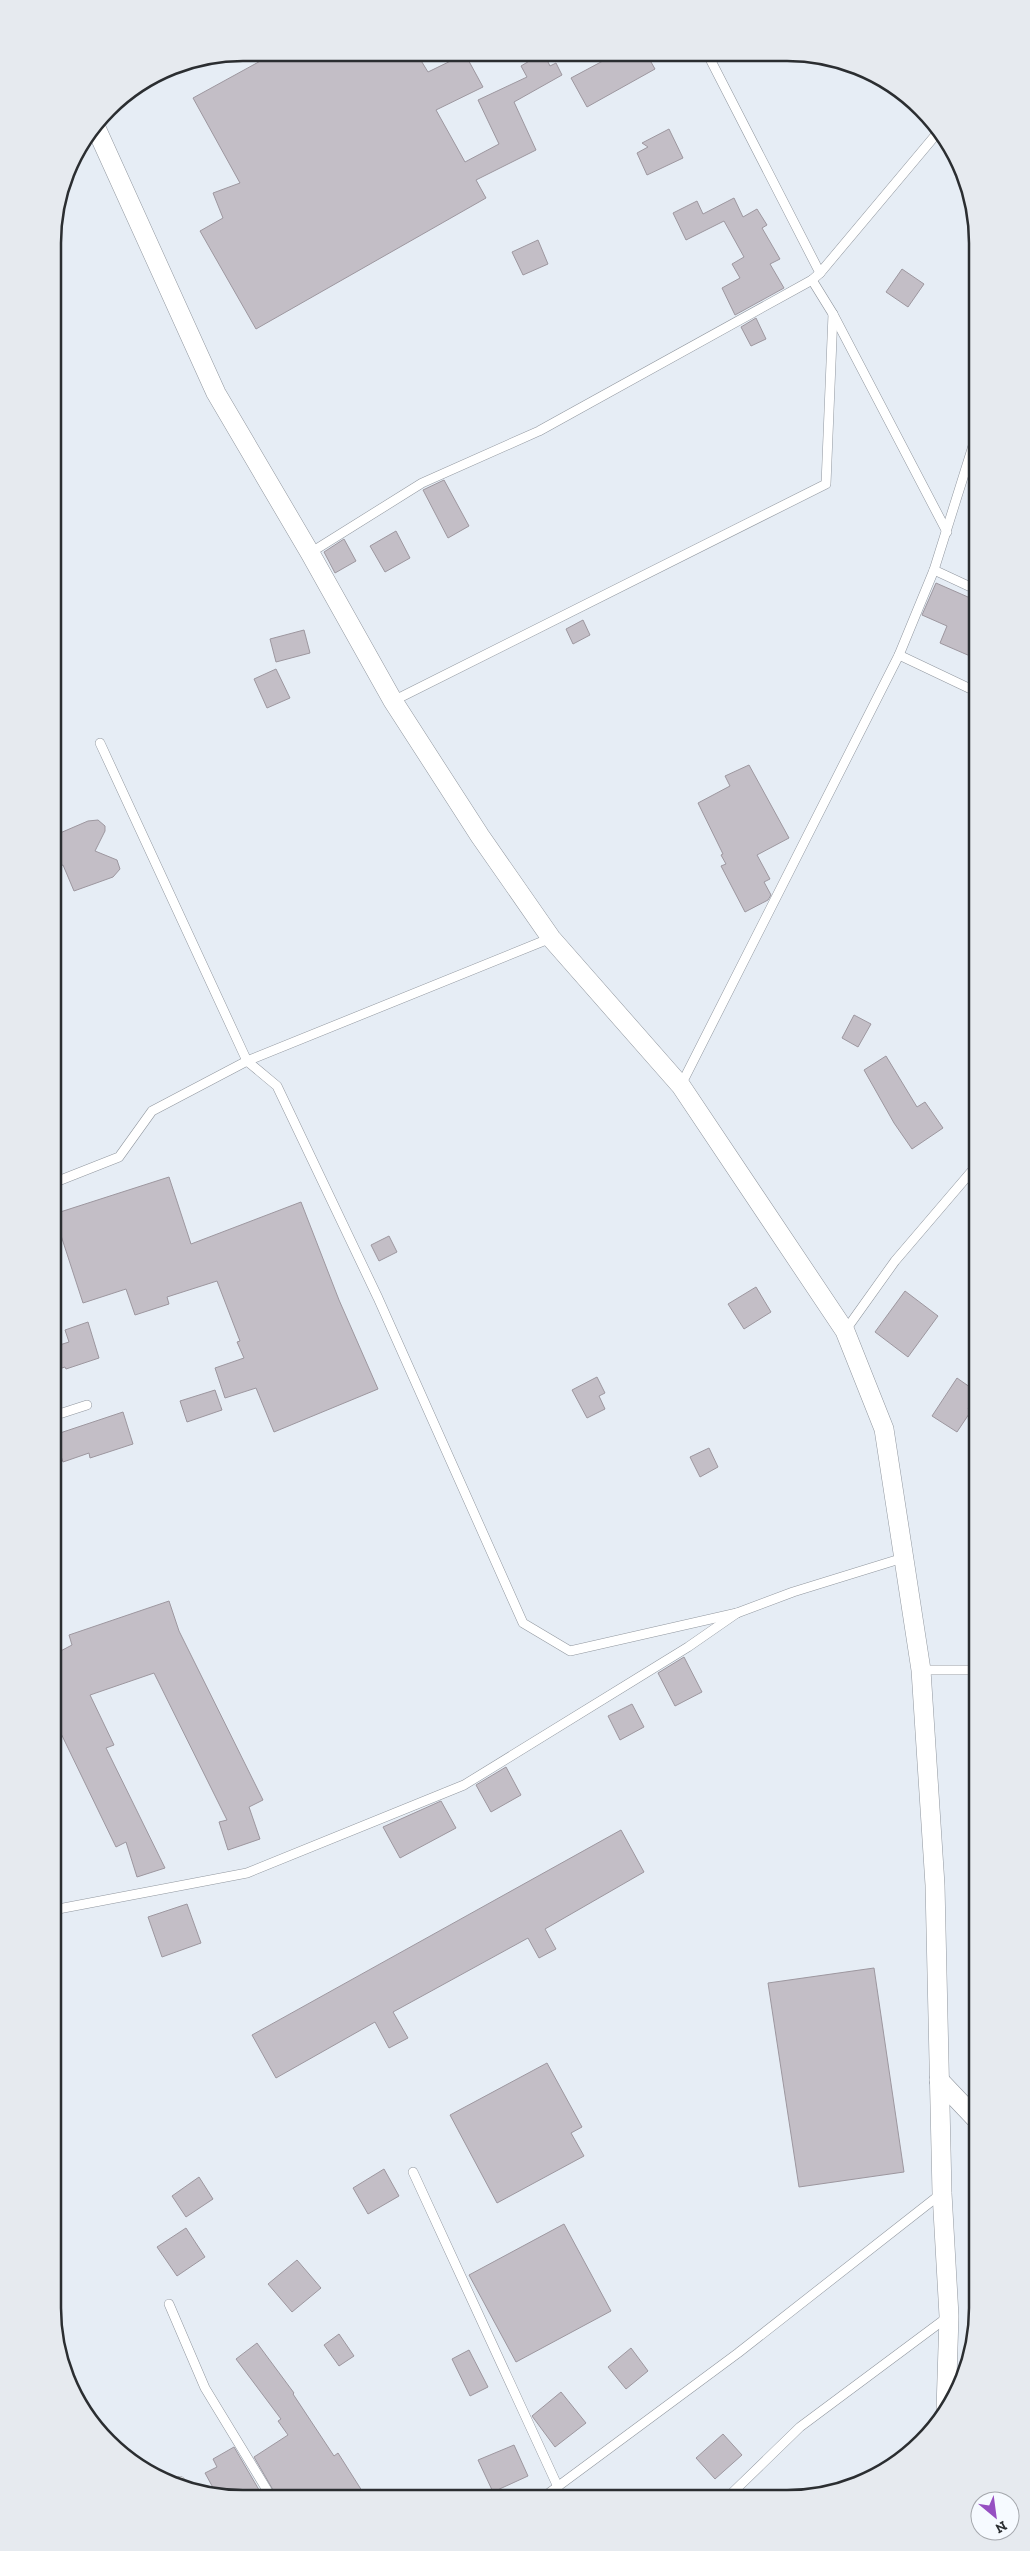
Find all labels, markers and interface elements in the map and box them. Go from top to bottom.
north arrow [970,2491,1020,2541]
text: N [992,2517,1010,2537]

